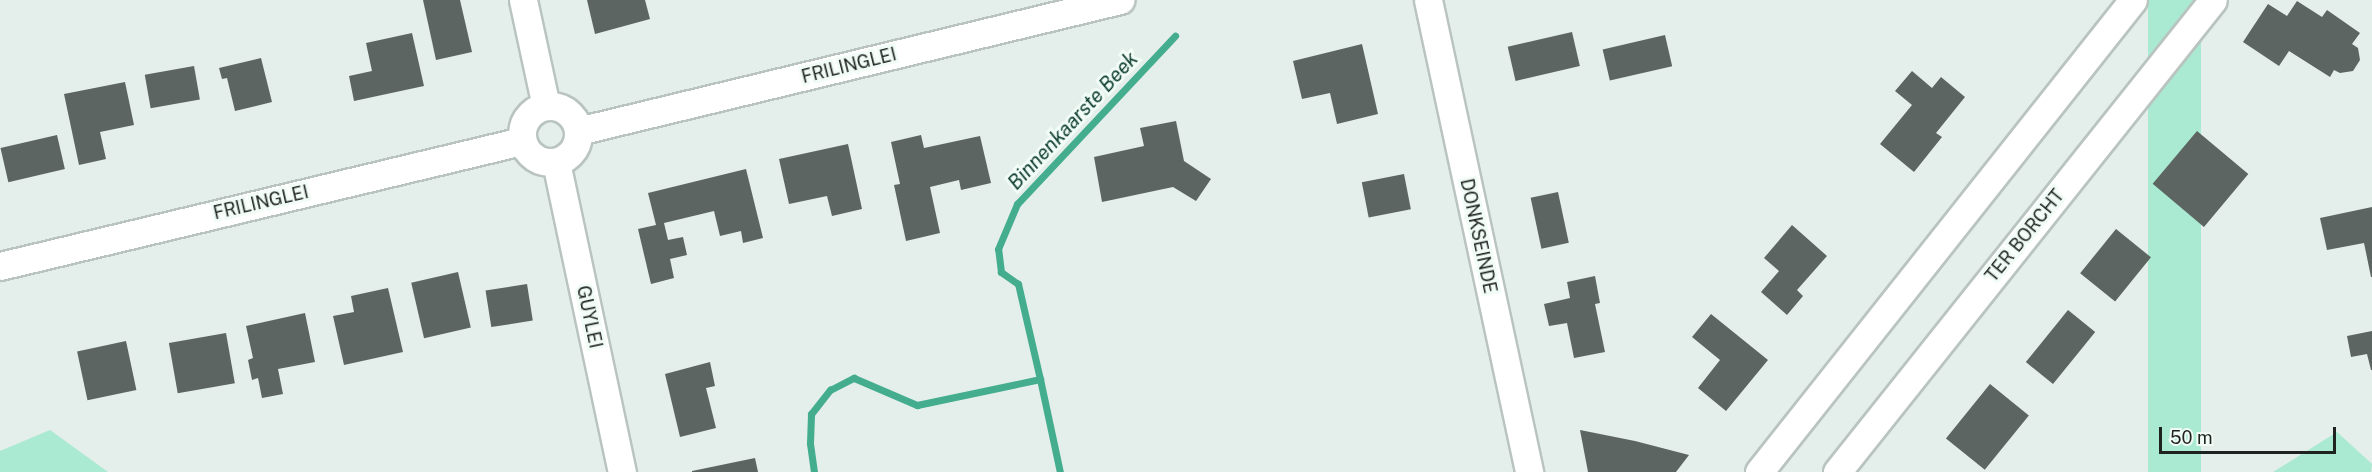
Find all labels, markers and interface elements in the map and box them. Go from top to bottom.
street label: FRILINGLEI [799,44,899,88]
water label: Binnenkaarste Beek [1003,47,1143,195]
street label: DONKSEINDE [1455,177,1501,295]
street label: FRILINGLEI [211,182,311,224]
street label: TER BORCHT [1981,185,2069,287]
street label: GUYLEI [572,284,606,350]
scale bar [2162,415,2339,453]
text: 50 m [2170,427,2213,448]

